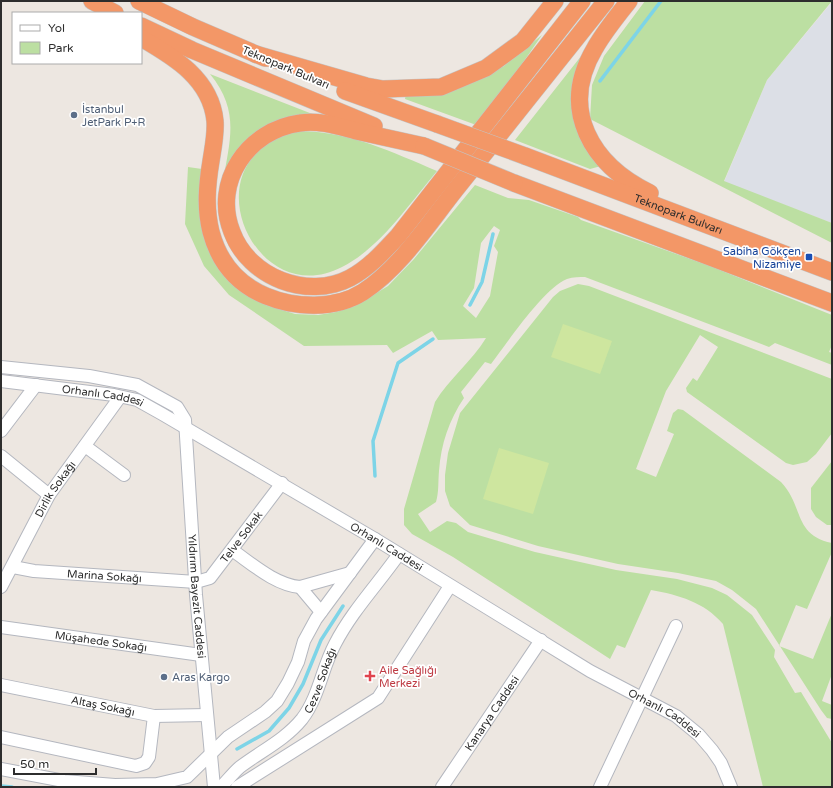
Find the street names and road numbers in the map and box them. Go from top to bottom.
street label: Teknopark Bulvarı [240,43,331,92]
street label: Teknopark Bulvarı [632,192,724,237]
street label: Orhanlı Caddesi [61,383,146,410]
street label: Dirlik Sokağı [33,459,78,520]
street label: Telve Sokak [218,509,265,566]
street label: Orhanlı Caddesi [348,520,425,574]
street label: Yıldırım Bayezit Caddesi [185,534,208,659]
street label: Marina Sokağı [67,567,142,585]
street label: Müşahede Sokağı [54,629,148,654]
street label: Cezve Sokağı [301,646,339,716]
street label: Kanarya Caddesi [462,674,522,753]
street label: Orhanlı Caddesi [626,686,703,741]
street label: Altaş Sokağı [70,693,136,719]

